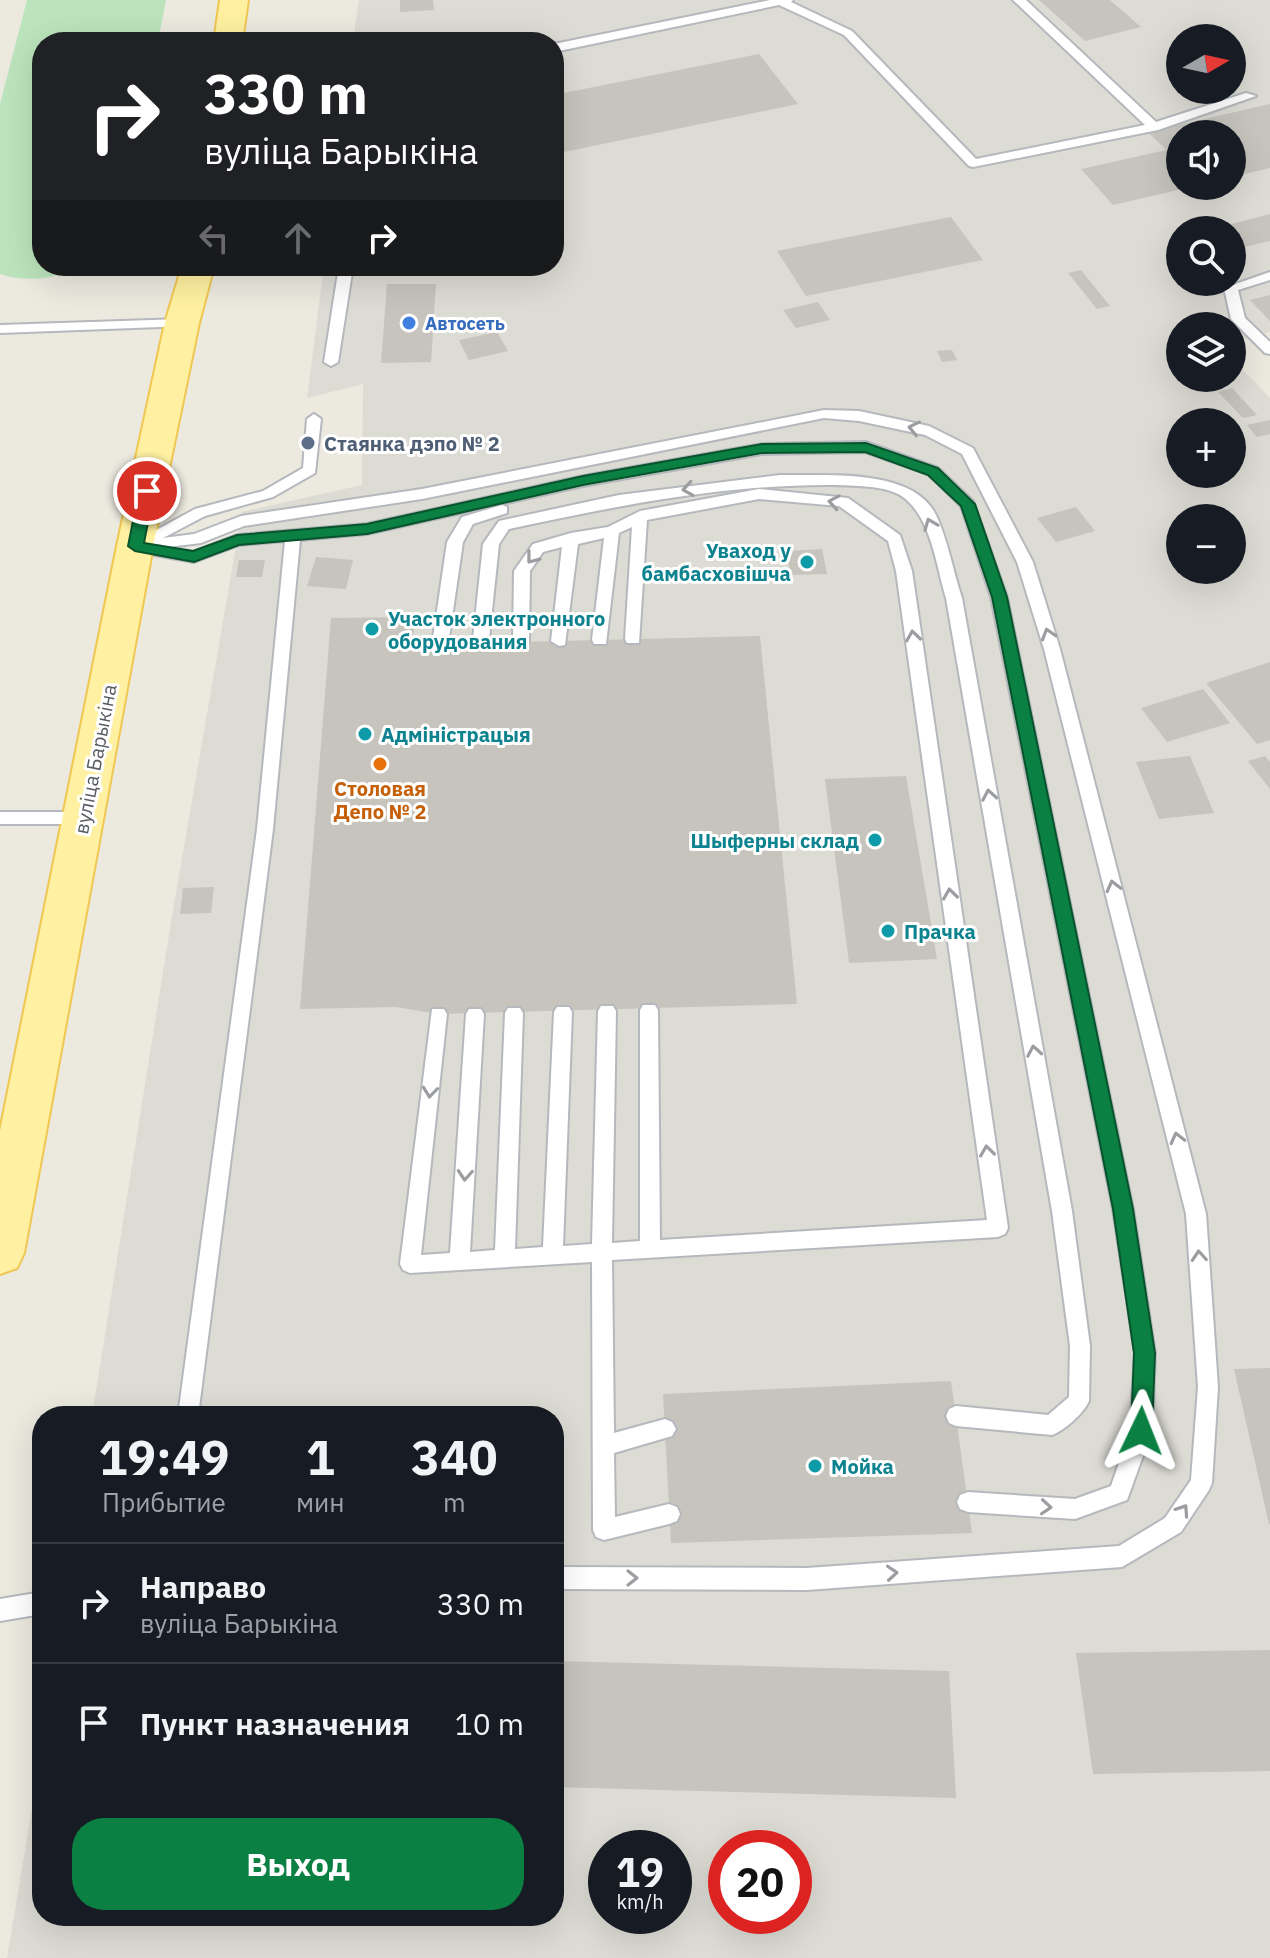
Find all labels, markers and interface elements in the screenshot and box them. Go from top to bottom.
north arrow [1166,24,1246,104]
map controls [1166,24,1246,584]
text: 330 m [204,57,368,129]
icon: right [72,64,176,168]
button: sound [1166,120,1246,200]
text: вуліца Барыкіна [204,127,478,174]
icon: left [192,216,236,260]
icon: ahead [276,216,320,260]
icon: right [360,216,404,260]
button: search [1166,216,1246,296]
place label: Автосеть [425,312,505,335]
button: layers [1166,312,1246,392]
marker: Автосеть [400,314,418,332]
button: + [1166,408,1246,488]
one-way arrow [908,420,921,437]
place label: Стаянка дэпо № 2 [324,430,500,457]
marker: Стаянка дэпо № 2 [299,434,317,452]
pin [113,457,181,525]
icon: arrive [125,469,169,513]
one-way arrow [682,480,695,497]
one-way arrow [827,494,840,511]
button: − [1166,504,1246,584]
one-way arrow [923,518,940,532]
place label: Уваход у бамбасховішча [642,537,791,587]
one-way arrow [527,549,541,564]
marker: Уваход у бамбасховішча [798,553,816,571]
place label: Участок электронного оборудования [388,605,605,655]
marker: Участок электронного оборудования [363,620,381,638]
one-way arrow [1041,628,1057,642]
one-way arrow [905,629,922,643]
street label: вуліца Барыкіна [67,681,123,836]
place label: Адміністрацыя [381,721,531,748]
marker: Адміністрацыя [356,725,374,743]
marker: Столовая Депо № 2 [371,755,389,773]
place label: Столовая Депо № 2 [333,775,427,825]
one-way arrow [982,788,999,802]
place label: Шыферны склад [690,827,859,854]
marker: Шыферны склад [866,831,884,849]
one-way arrow [1105,880,1122,893]
one-way arrow [942,887,959,901]
place label: Прачка [904,918,976,945]
marker: Прачка [879,922,897,940]
one-way arrow [1027,1044,1044,1058]
one-way arrow [421,1086,438,1099]
one-way arrow [1169,1132,1186,1145]
one-way arrow [979,1144,996,1158]
one-way arrow [457,1169,474,1182]
one-way arrow [1191,1249,1208,1262]
position arrow [1099,1389,1183,1473]
text: 19:49 [98,1426,230,1488]
text: 1 [306,1426,335,1488]
text: 340 [411,1426,498,1488]
place label: Мойка [831,1453,894,1480]
marker: Мойка [806,1457,824,1475]
text: Прибытие [102,1485,226,1519]
text: мин [296,1485,345,1519]
text: m [443,1485,466,1519]
one-way arrow [1040,1498,1053,1515]
one-way arrow [1173,1504,1188,1518]
one-way arrow [886,1565,899,1582]
text: Направо [140,1567,266,1606]
one-way arrow [626,1569,639,1587]
icon: right [72,1581,116,1625]
text: 330 m [437,1584,524,1623]
text: вуліца Барыкіна [140,1606,338,1640]
icon: arrive [72,1701,116,1745]
text: Пункт назначения [140,1704,410,1743]
text: 10 m [455,1704,524,1743]
button: Выход [72,1818,524,1910]
speed limit sign: 20 [708,1830,812,1934]
text: 19 [616,1846,664,1898]
text: km/h [616,1888,664,1915]

